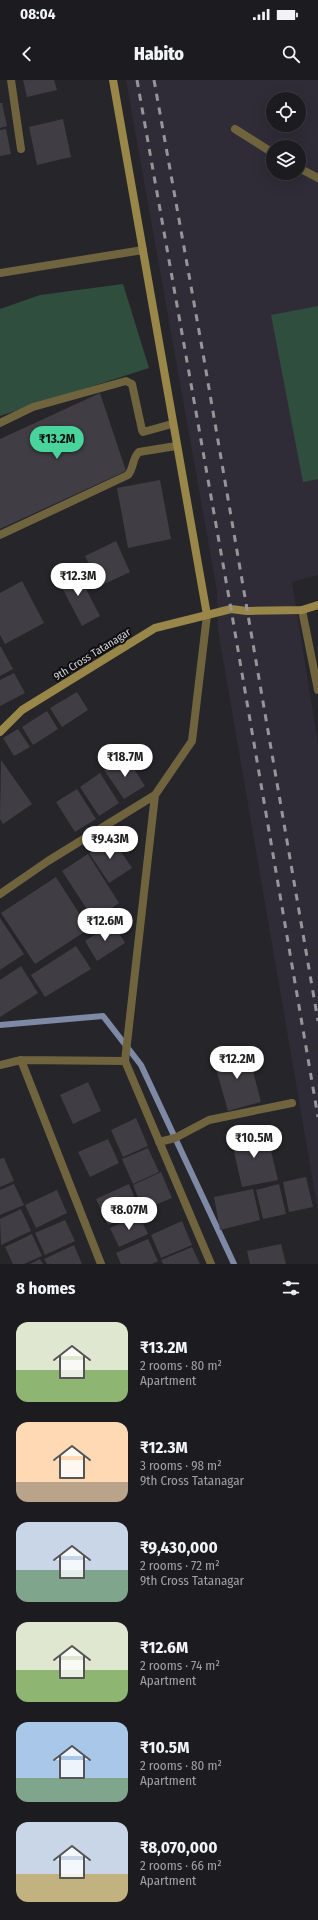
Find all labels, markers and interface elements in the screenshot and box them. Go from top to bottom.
text: 08:04 [20,5,55,23]
icon: back [16,43,38,65]
text: Habito [134,43,184,65]
icon: search [280,43,302,65]
map controls [266,92,306,180]
button: locate [266,92,306,132]
button: layers [266,140,306,180]
pin: ₹13.2M [24,426,90,460]
text: ₹13.2M [39,431,75,446]
pin: ₹12.3M [45,563,111,597]
text: ₹12.3M [60,568,96,583]
street label: 9th Cross Tatanagar [51,625,133,683]
pin: ₹18.7M [92,744,158,778]
text: ₹18.7M [107,749,143,764]
pin: ₹9.43M [77,826,143,860]
text: ₹9.43M [91,831,129,846]
pin: ₹12.6M [72,908,138,942]
text: ₹12.6M [87,913,123,928]
pin: ₹12.2M [204,1046,270,1080]
text: ₹12.2M [219,1051,255,1066]
pin: ₹10.5M [221,1125,287,1159]
text: ₹10.5M [235,1130,273,1145]
pin: ₹8.07M [96,1197,162,1231]
text: ₹8.07M [110,1202,148,1217]
icon: filters [280,1277,302,1299]
text: 8 homes [16,1278,76,1299]
text: ₹13.2M [140,1337,188,1358]
icon: home [48,1338,96,1386]
text: 2 rooms · 80 m² [140,1358,222,1373]
text: Apartment [140,1373,196,1388]
text: ₹12.3M [140,1437,188,1458]
icon: home [48,1438,96,1486]
text: 3 rooms · 98 m² [140,1458,222,1473]
text: 9th Cross Tatanagar [140,1473,244,1488]
text: ₹9,430,000 [140,1537,218,1558]
icon: home [48,1538,96,1586]
text: 2 rooms · 72 m² [140,1558,220,1573]
text: 9th Cross Tatanagar [140,1573,244,1588]
text: ₹12.6M [140,1637,188,1658]
icon: home [48,1638,96,1686]
text: 2 rooms · 74 m² [140,1658,220,1673]
text: Apartment [140,1673,196,1688]
text: ₹10.5M [140,1737,189,1758]
icon: home [48,1738,96,1786]
text: 2 rooms · 80 m² [140,1758,222,1773]
text: Apartment [140,1773,196,1788]
text: ₹8,070,000 [140,1837,218,1858]
icon: home [48,1838,96,1886]
text: 2 rooms · 66 m² [140,1858,222,1873]
text: Apartment [140,1873,196,1888]

